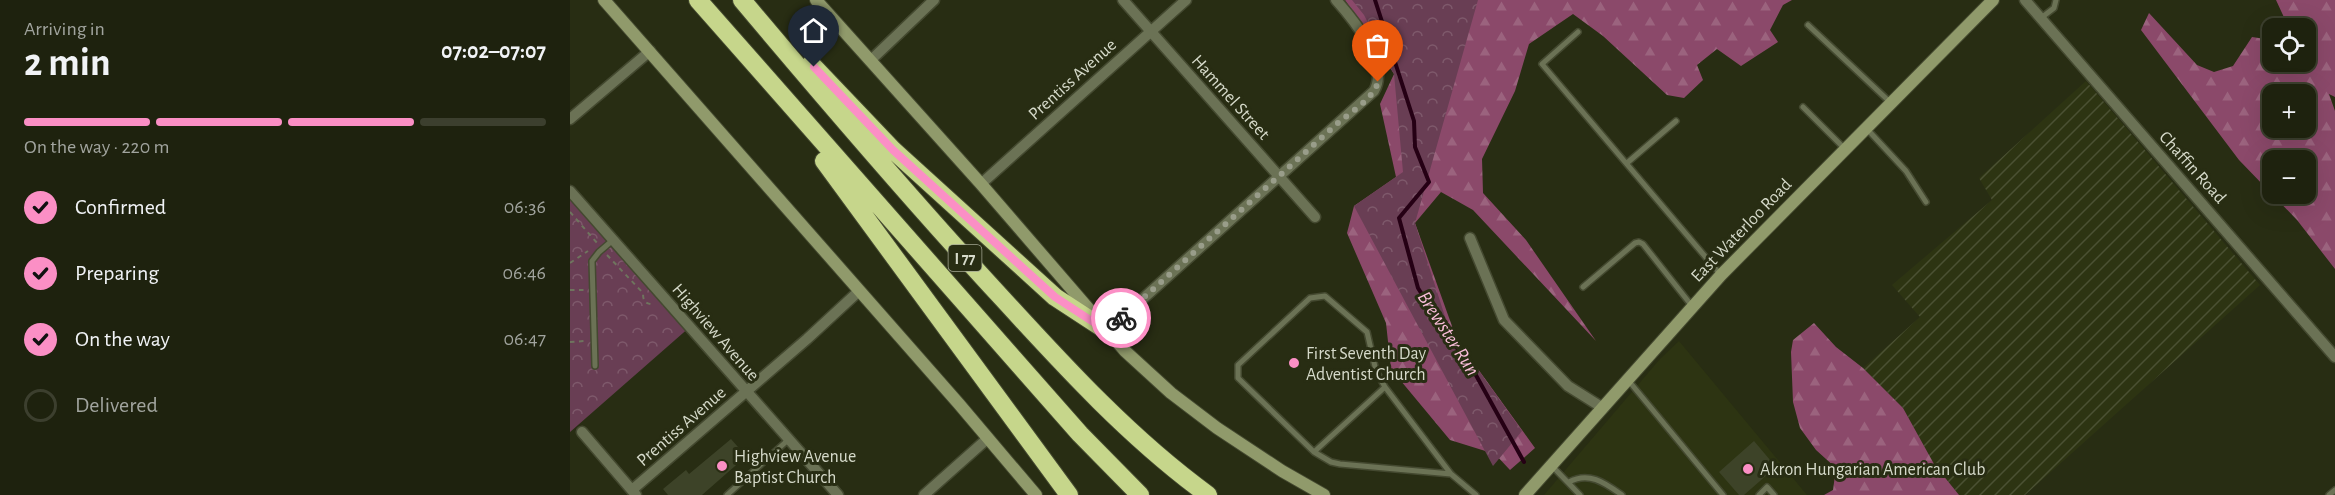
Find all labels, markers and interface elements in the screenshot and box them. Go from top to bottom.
pin [788,5,839,67]
icon: home [797,14,830,47]
map controls [2262,18,2316,204]
button: locate [2262,18,2316,72]
text: Arriving in [24,19,105,39]
pin [1352,20,1403,82]
icon: bag [1361,29,1394,62]
street label: Prentiss Avenue [1025,36,1120,124]
text: 07:02–07:07 [441,40,546,62]
text: 2 min [24,44,111,83]
street label: Hammel Street [1188,52,1273,144]
button: + [2262,84,2316,138]
street label: Chaffin Road [2155,128,2229,207]
text: On the way · 220 m [24,137,170,157]
button: − [2262,150,2316,204]
street label: East Waterloo Road [1688,176,1795,286]
icon: check [24,191,57,224]
text: Confirmed [75,196,166,218]
text: 06:36 [504,197,546,217]
road number: I 77 [948,245,982,271]
icon: check [24,257,57,290]
text: Preparing [75,262,159,284]
text: 06:46 [502,263,546,283]
street label: Highview Avenue [668,281,762,385]
courier [1091,288,1151,348]
water label: Brewster Run [1414,288,1483,379]
icon: bike [1105,302,1138,335]
icon: check [24,323,57,356]
text: On the way [75,328,170,350]
text: 06:47 [504,329,546,349]
place label: First Seventh Day Adventist Church [1306,345,1427,384]
marker: First Seventh Day Adventist Church [1287,356,1301,370]
street label: Prentiss Avenue [634,383,730,470]
text: Delivered [75,394,158,416]
place label: Highview Avenue Baptist Church [734,448,856,487]
marker: Highview Avenue Baptist Church [715,459,729,473]
place label: Akron Hungarian American Club [1760,461,1985,479]
marker: Akron Hungarian American Club [1741,462,1755,476]

